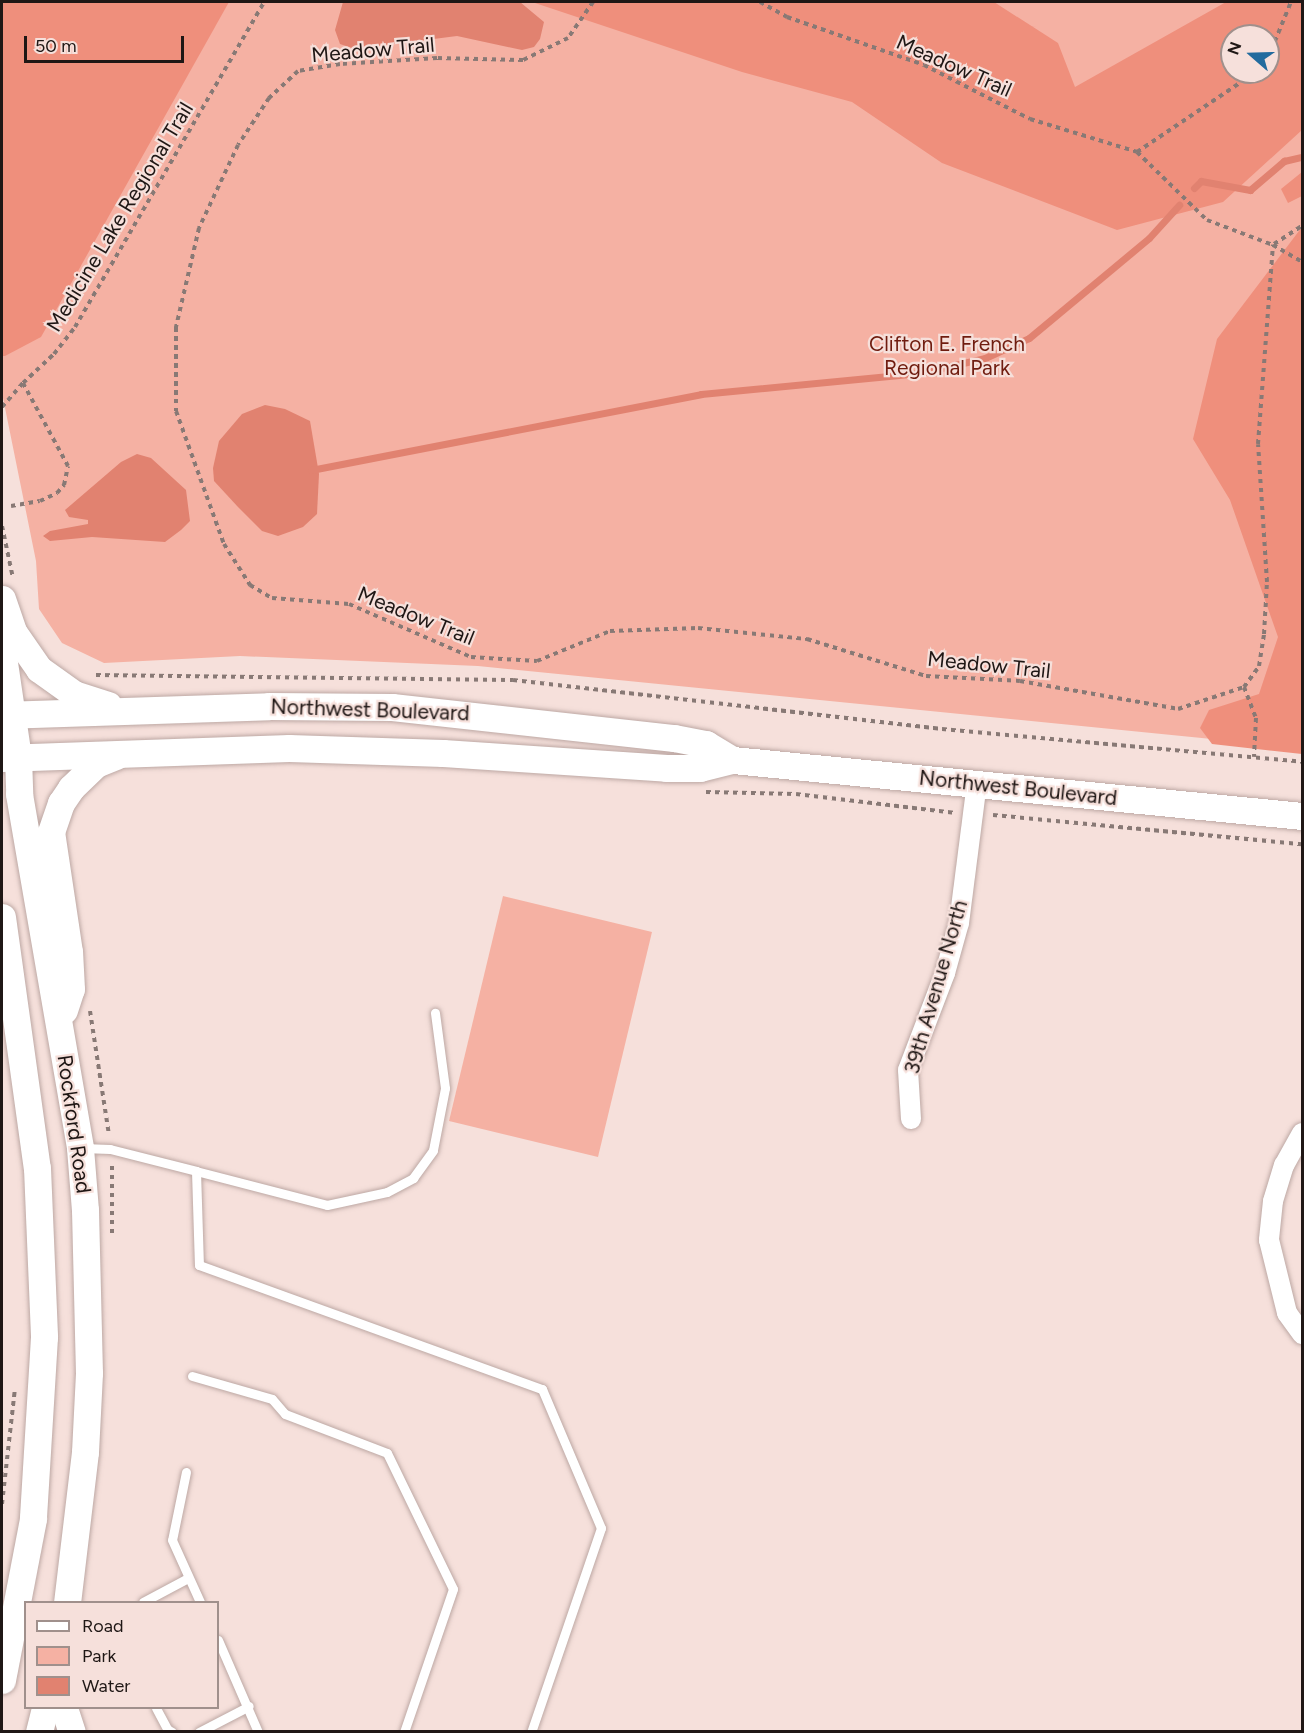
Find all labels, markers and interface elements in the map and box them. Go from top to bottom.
scale bar [27,24,188,62]
north arrow [1220,24,1280,84]
street label: Meadow Trail [892,29,1016,103]
street label: Meadow Trail [310,32,436,68]
text: 50 m [35,35,77,57]
text: N [1223,39,1246,57]
street label: Medicine Lake Regional Trail [41,98,199,336]
park label: Clifton E. French Regional Park [869,331,1025,381]
street label: Meadow Trail [354,581,478,651]
street label: Meadow Trail [926,646,1052,684]
street label: Northwest Boulevard [270,694,470,726]
street label: Northwest Boulevard [918,765,1118,811]
street label: 39th Avenue North [899,897,973,1077]
street label: Rockford Road [52,1053,96,1195]
legend [24,1601,219,1709]
text: Road [82,1615,123,1637]
text: Park [82,1645,116,1667]
text: Water [82,1675,130,1697]

